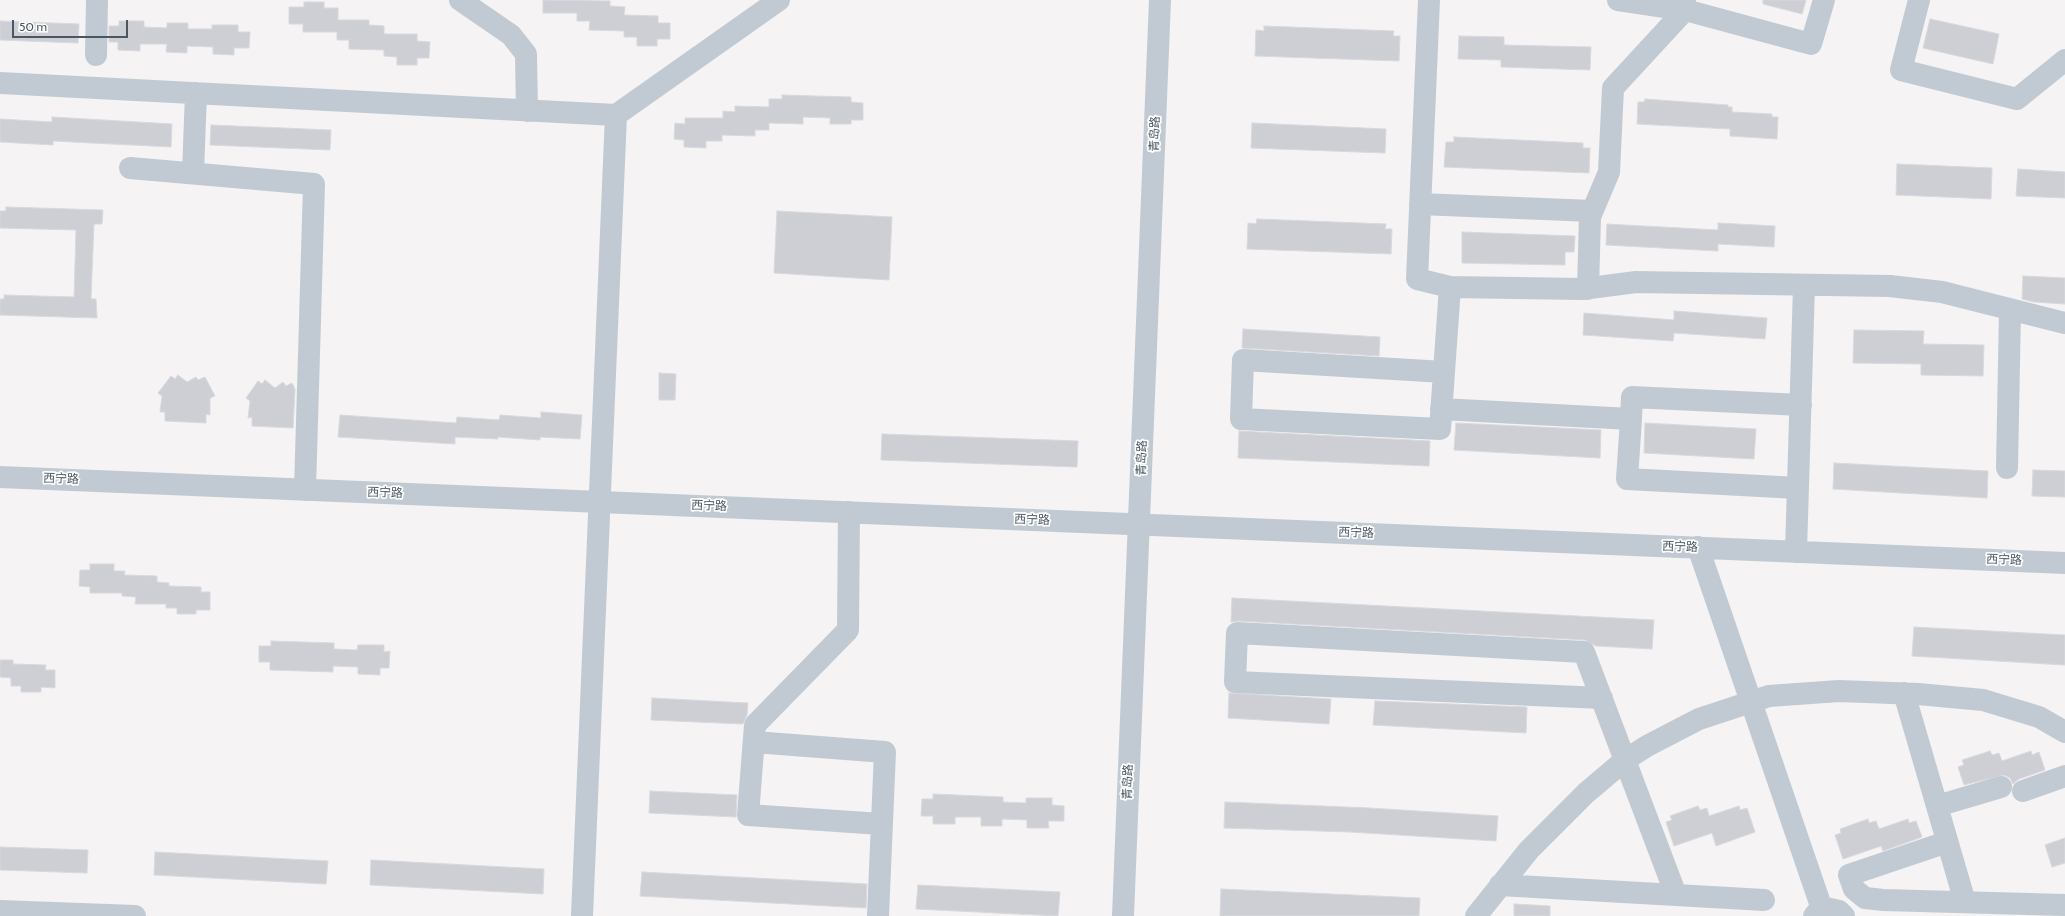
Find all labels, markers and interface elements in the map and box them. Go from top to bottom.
scale bar [14,12,130,38]
text: 50 m [19,19,47,34]
street label: 青岛路 [1147,116,1163,152]
street label: 青岛路 [1134,440,1150,476]
street label: 西宁路 [43,471,79,487]
street label: 西宁路 [367,485,403,501]
street label: 西宁路 [691,498,727,514]
street label: 西宁路 [1014,512,1050,528]
street label: 西宁路 [1338,525,1374,541]
street label: 西宁路 [1662,539,1698,555]
street label: 西宁路 [1986,552,2022,568]
street label: 青岛路 [1120,764,1136,800]

